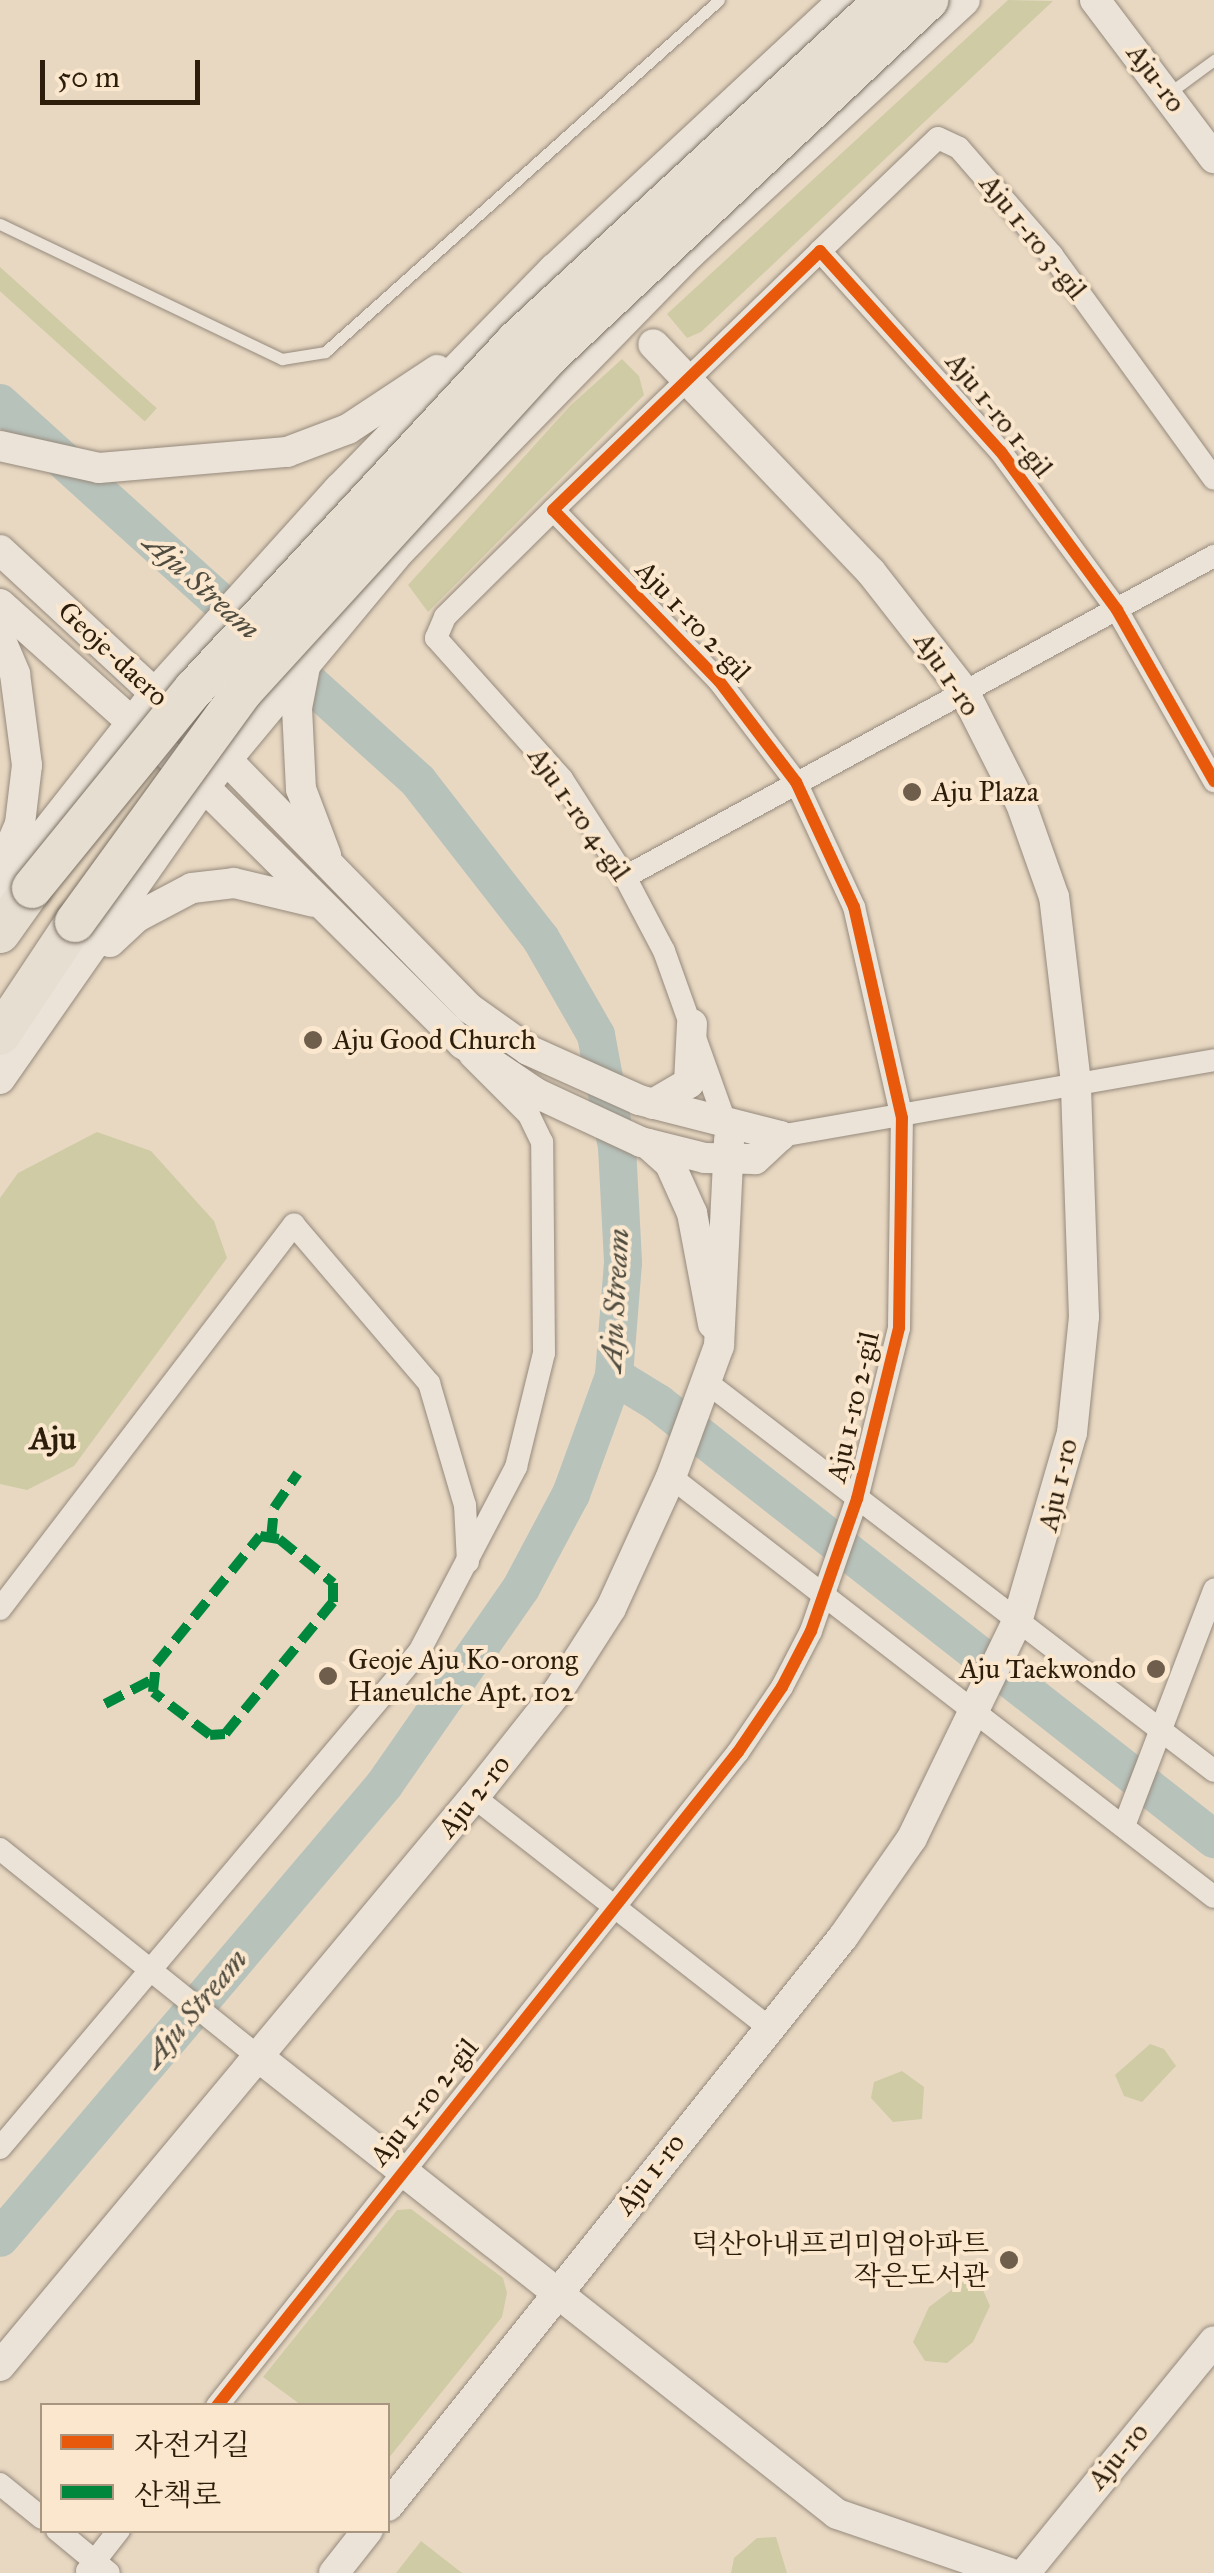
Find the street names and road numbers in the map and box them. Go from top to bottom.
street label: Aju-ro [1119,37,1193,119]
street label: Aju 1-ro 3-gil [972,168,1094,306]
street label: Aju 1-ro 1-gil [939,346,1059,484]
street label: Aju 1-ro 2-gil [628,553,758,689]
street label: Geoje-daero [51,594,175,714]
street label: Aju 1-ro [907,626,987,722]
street label: Aju 1-ro 4-gil [521,741,637,887]
street label: Aju 1-ro 2-gil [819,1328,887,1486]
street label: Aju 1-ro [1031,1435,1085,1535]
street label: Aju 2-ro [431,1748,517,1844]
street label: Aju 1-ro 2-gil [363,2032,485,2172]
street label: Aju 1-ro [608,2127,692,2221]
street label: Aju-ro [1080,2416,1156,2496]

